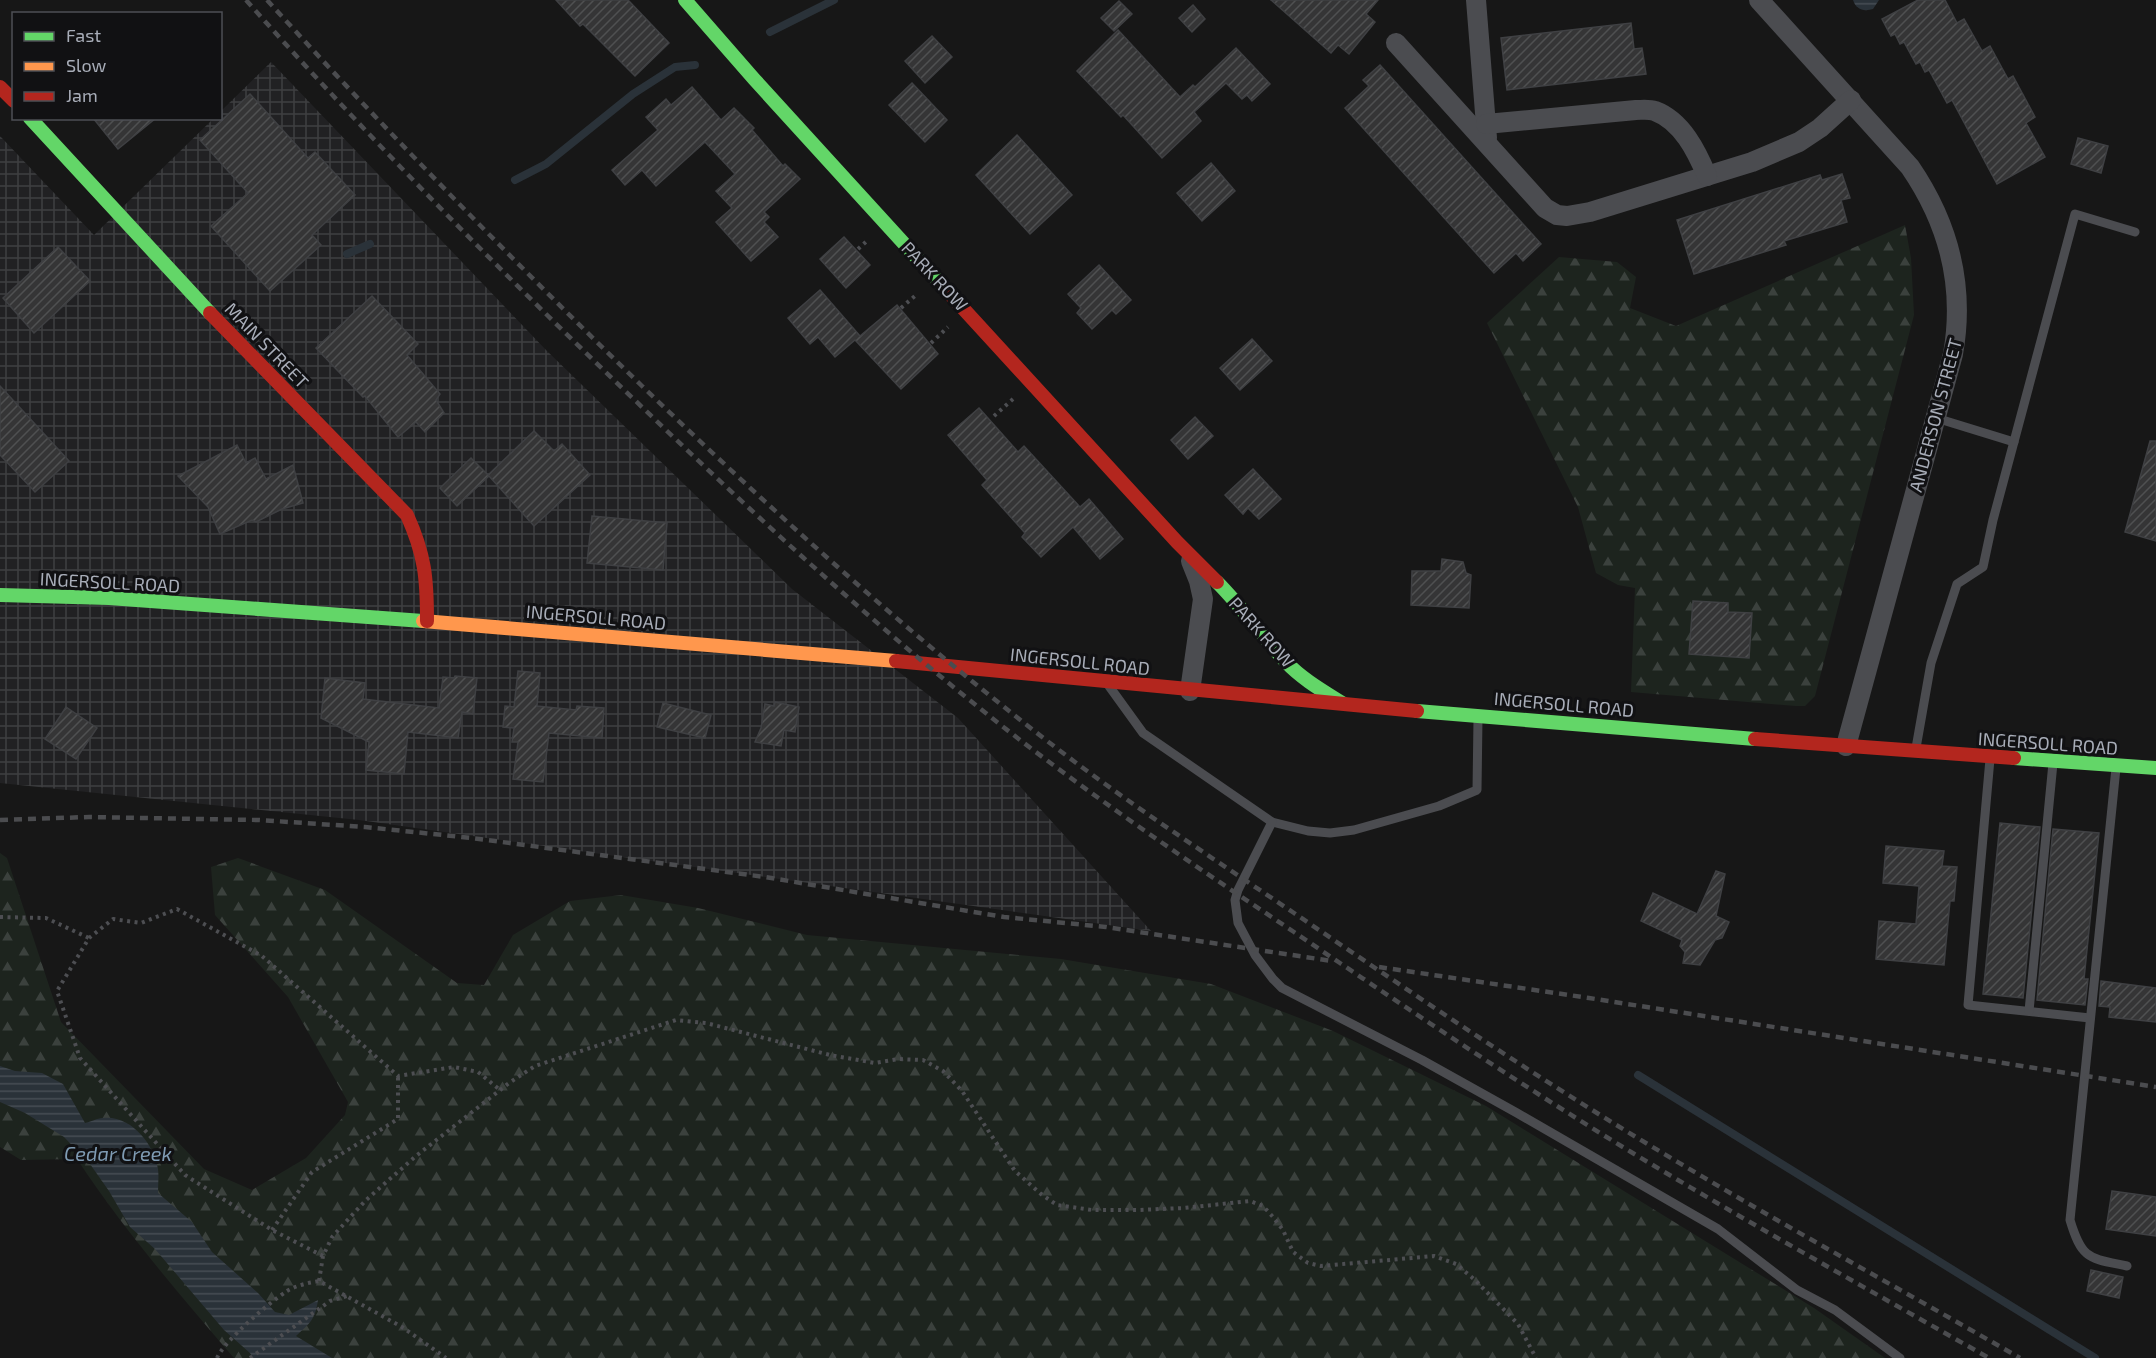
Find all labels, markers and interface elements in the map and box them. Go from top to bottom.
legend [12,12,222,120]
text: Fast [66,24,101,46]
text: Slow [66,54,107,76]
text: Jam [66,84,98,106]
street label: PARK ROW [897,237,973,315]
street label: MAIN STREET [221,298,314,393]
street label: ANDERSON STREET [1904,335,1966,494]
street label: INGERSOLL ROAD [39,567,181,597]
street label: PARK ROW [1225,592,1299,672]
street label: INGERSOLL ROAD [525,600,667,634]
street label: INGERSOLL ROAD [1009,643,1151,679]
street label: INGERSOLL ROAD [1493,687,1635,721]
street label: INGERSOLL ROAD [1977,727,2119,759]
water label: Cedar Creek [64,1141,172,1165]

